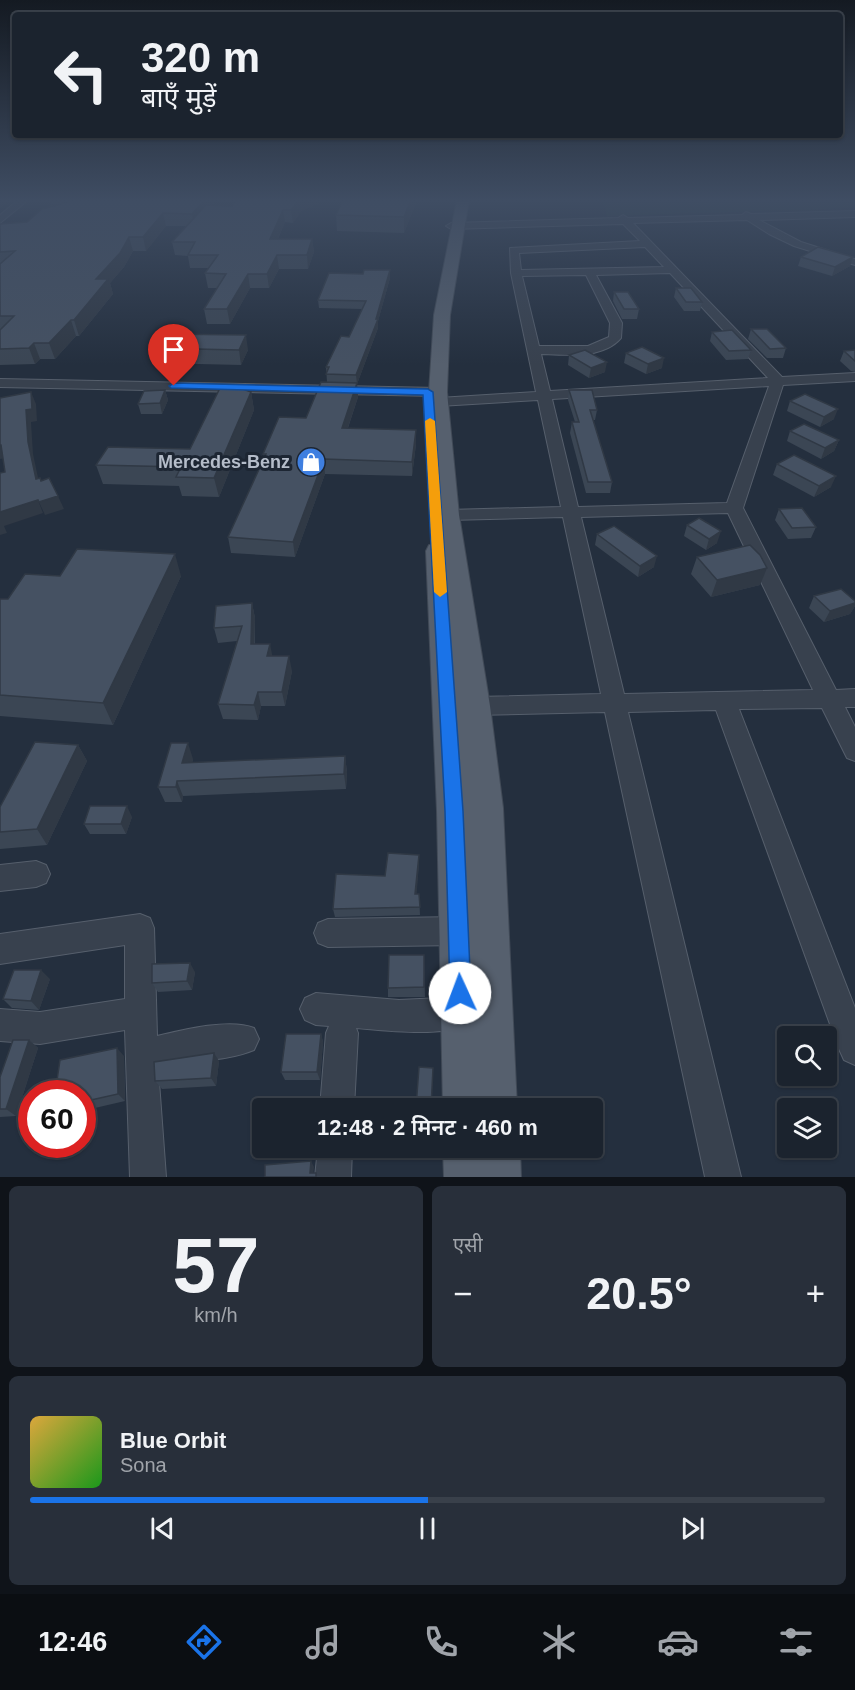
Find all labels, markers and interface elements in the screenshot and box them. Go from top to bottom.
text: 320 m [141,34,260,81]
icon: left [42,36,120,114]
text: बाएँ मुड़ें [141,83,216,113]
pin [148,324,199,386]
icon: arrive [157,333,190,366]
shop icon: Mercedes-Benz [295,446,327,478]
place label: Mercedes-Benz [158,452,290,472]
position arrow [428,961,492,1025]
map controls [777,1026,837,1158]
button: search [777,1026,837,1086]
speed limit sign: 60 [18,1080,96,1158]
button: layers [777,1098,837,1158]
text: 12:48 · 2 मिनट · 460 m [317,1115,538,1140]
text: 57 [173,1221,259,1309]
text: एसी [453,1234,483,1256]
text: 20.5° [586,1268,692,1319]
text: − [453,1275,472,1312]
text: + [806,1275,825,1312]
text: km/h [194,1304,238,1326]
text: Blue Orbit [120,1428,226,1453]
text: Sona [120,1454,167,1476]
icon: previous [146,1512,179,1545]
icon: pause [411,1512,444,1545]
icon: next [676,1512,709,1545]
icon: directions [183,1621,225,1663]
icon: music [302,1621,344,1663]
icon: phone [420,1621,462,1663]
icon: climate [538,1621,580,1663]
icon: car [657,1621,699,1663]
icon: filters [775,1621,817,1663]
text: 12:46 [38,1627,107,1657]

